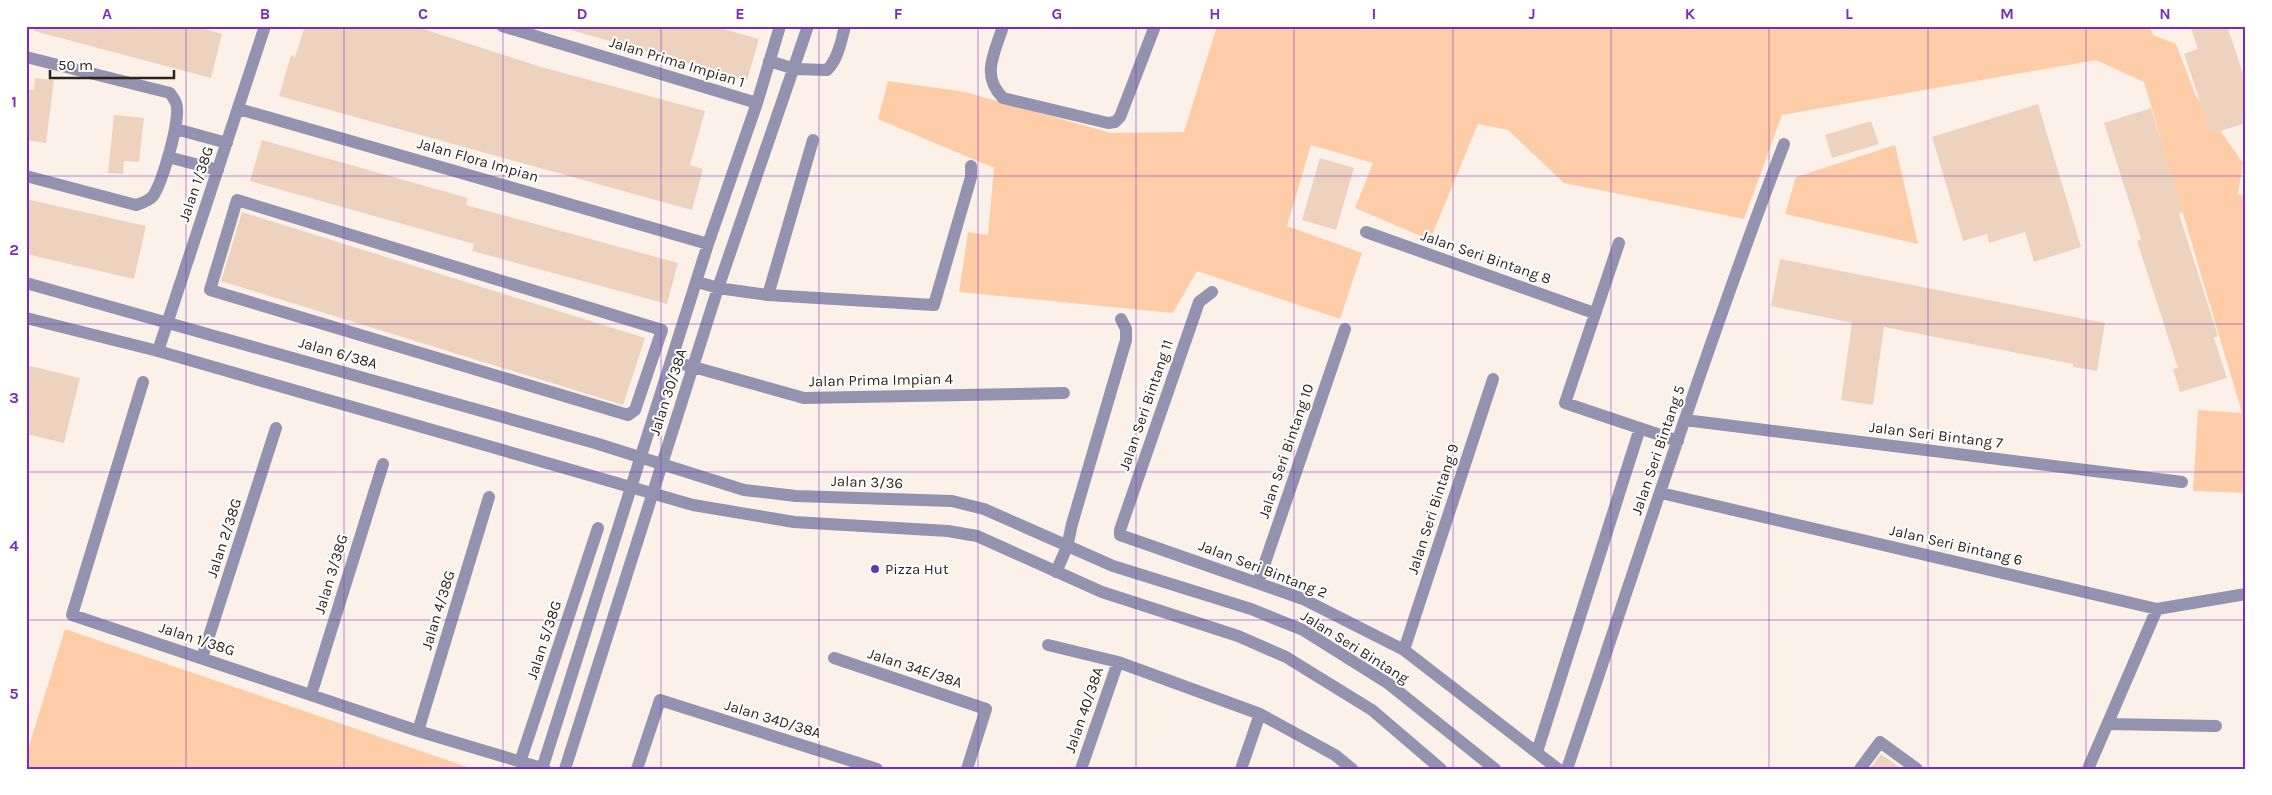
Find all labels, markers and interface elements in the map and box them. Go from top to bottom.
text: A [102,4,112,23]
text: B [260,4,270,23]
text: C [418,4,428,23]
text: D [577,4,588,23]
text: E [735,4,745,23]
text: F [894,4,903,23]
text: G [1052,4,1062,23]
text: H [1209,4,1221,23]
text: I [1372,4,1376,23]
text: J [1528,4,1536,23]
text: K [1685,4,1696,23]
text: L [1845,4,1853,23]
text: M [2000,4,2014,23]
text: N [2159,4,2171,23]
street label: Jalan Prima Impian 1 [607,33,747,91]
scale bar [50,48,174,80]
text: 50 m [58,56,93,74]
text: 1 [11,92,17,111]
street label: Jalan Flora Impian [415,134,541,186]
street label: Jalan 1/38G [175,144,217,224]
street label: Jalan Seri Bintang 8 [1418,226,1554,288]
text: 2 [9,240,19,259]
street label: Jalan 6/38A [297,333,380,373]
street label: Jalan Seri Bintang 11 [1115,337,1177,473]
street label: Jalan 30/38A [645,346,691,438]
street label: Jalan Prima Impian 4 [809,370,954,390]
street label: Jalan Seri Bintang 10 [1254,381,1318,521]
street label: Jalan Seri Bintang 5 [1627,383,1689,517]
text: 3 [9,388,19,407]
street label: Jalan Seri Bintang 7 [1868,418,2004,452]
street label: Jalan Seri Bintang 9 [1403,441,1463,577]
street label: Jalan 3/36 [831,472,903,492]
street label: Jalan 2/38G [203,496,245,580]
street label: Jalan Seri Bintang 6 [1888,521,2024,569]
street label: Jalan 3/38G [310,532,352,616]
text: 4 [9,536,19,555]
street label: Jalan Seri Bintang 2 [1196,536,1330,602]
place label: Pizza Hut [885,560,949,578]
marker: Pizza Hut [869,563,881,575]
street label: Jalan 4/38G [417,568,459,652]
street label: Jalan 5/38G [523,598,565,682]
street label: Jalan Seri Bintang [1298,607,1413,688]
street label: Jalan 1/38G [157,618,237,660]
street label: Jalan 34E/38A [866,644,965,692]
street label: Jalan 40/38A [1061,664,1107,755]
text: 5 [9,684,19,703]
street label: Jalan 34D/38A [723,696,824,742]

